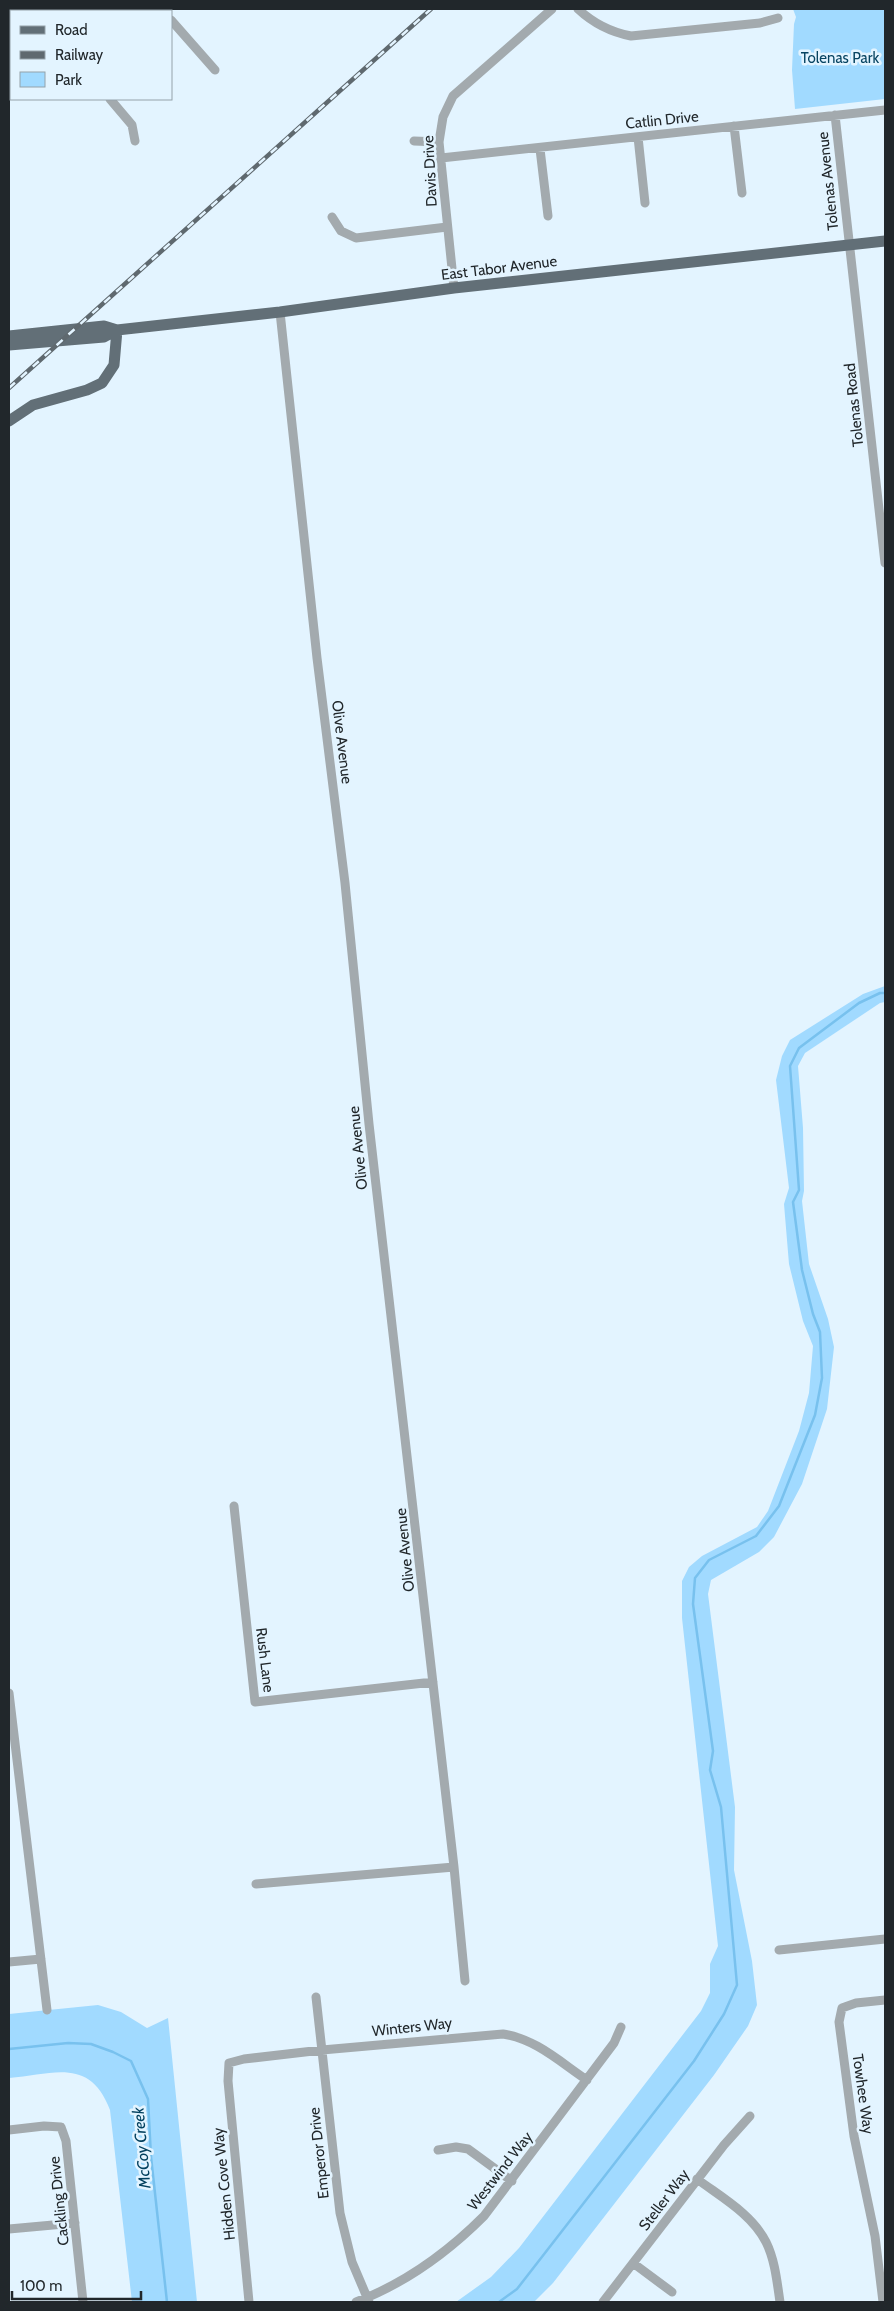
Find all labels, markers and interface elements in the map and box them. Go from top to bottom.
legend [10,10,172,100]
text: Road [55,21,88,39]
text: Railway [55,46,104,64]
park label: Tolenas Park [801,49,879,67]
text: Park [55,71,82,89]
street label: Catlin Drive [625,107,700,133]
street label: Tolenas Avenue [814,131,842,231]
street label: Davis Drive [419,135,441,207]
street label: East Tabor Avenue [440,252,558,284]
street label: Tolenas Road [841,362,867,448]
street label: Olive Avenue [328,699,356,785]
street label: Olive Avenue [345,1105,371,1191]
street label: Olive Avenue [392,1507,418,1593]
street label: Rush Lane [252,1627,278,1694]
street label: Winters Way [371,2014,453,2040]
street label: Towhee Way [848,2053,878,2136]
water label: McCoy Creek [128,2106,155,2190]
street label: Emperor Drive [305,2106,333,2200]
street label: Hidden Cove Way [209,2126,239,2241]
street label: Westwind Way [464,2128,537,2214]
street label: Cackling Drive [45,2155,73,2246]
street label: Steller Way [635,2165,693,2234]
scale bar [12,2268,141,2300]
text: 100 m [20,2277,62,2295]

